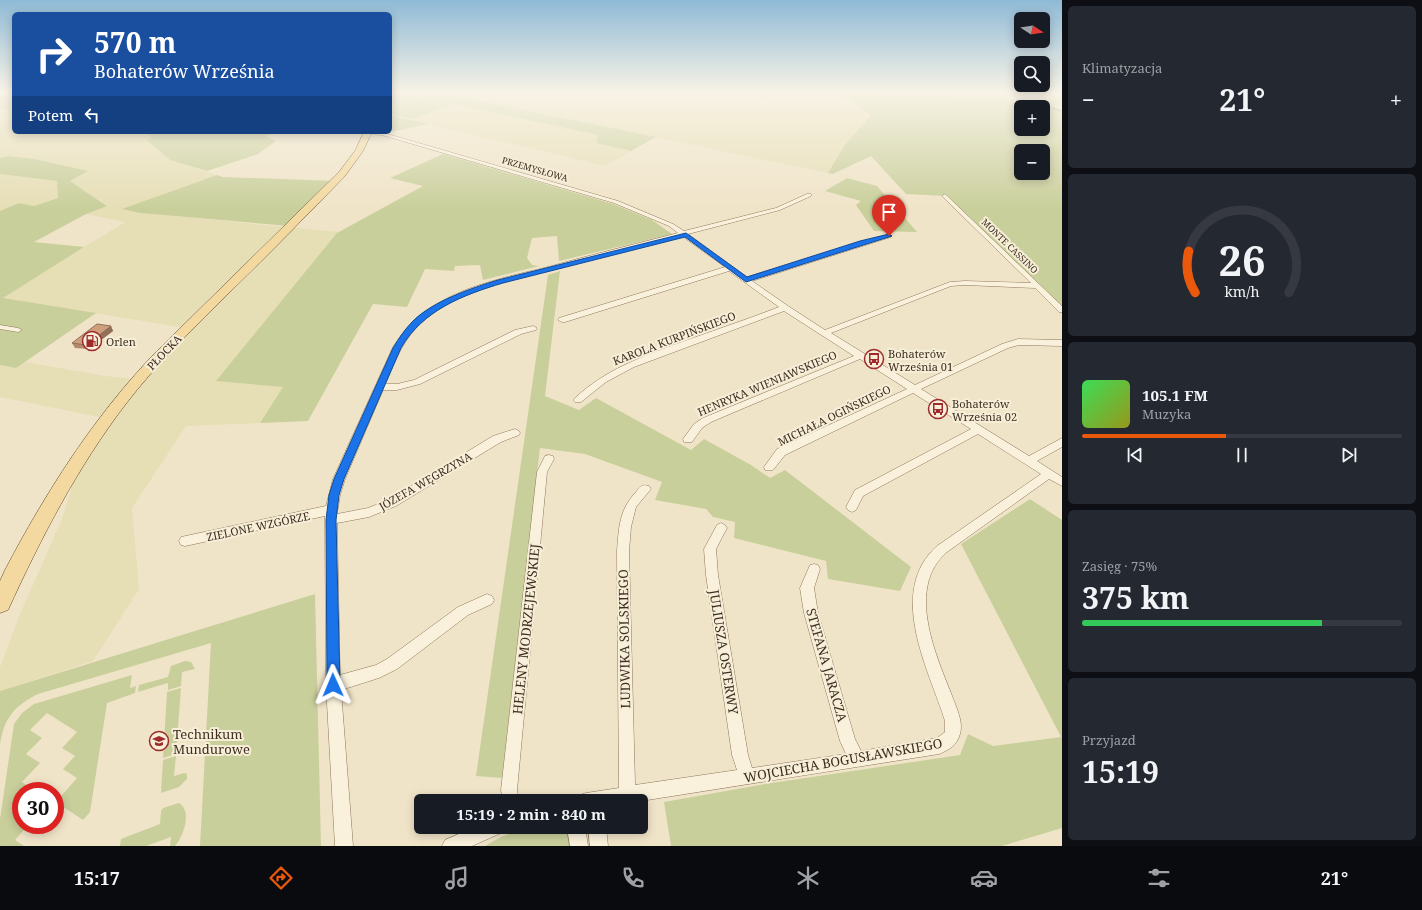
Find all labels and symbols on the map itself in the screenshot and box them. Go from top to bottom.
north arrow [1014,12,1050,48]
street label: PRZEMYSŁOWA [500,153,570,185]
pin [872,195,906,236]
street label: MONTE CASSINO [979,216,1041,277]
street label: KAROLA KURPIŃSKIEGO [610,308,738,368]
fuel station icon: Orlen [81,330,103,352]
street label: PŁOCKA [143,331,185,373]
place label: Orlen [106,334,136,349]
place label: Bohaterów Września 01 [888,346,953,374]
street label: HENRYKA WIENIAWSKIEGO [695,347,839,419]
bus stop icon: Bohaterów Września 01 [863,348,885,370]
street label: MICHAŁA OGIŃSKIEGO [775,381,893,449]
place label: Bohaterów Września 02 [952,396,1017,424]
bus stop icon: Bohaterów Września 02 [927,398,949,420]
street label: JÓZEFA WĘGRZYNA [375,448,474,514]
street label: ZIELONE WZGÓRZE [205,508,311,544]
street label: HELENY MODRZEJEWSKIEJ [508,542,544,715]
street label: LUDWIKA SOLSKIEGO [614,569,634,709]
street label: JULIUSZA OSTERWY [705,587,743,716]
street label: STEFANA JARACZA [802,606,852,725]
position arrow [312,664,354,706]
place label: Technikum Mundurowe [173,725,250,758]
school or university icon: Technikum Mundurowe [148,730,170,752]
street label: WOJCIECHA BOGUSŁAWSKIEGO [742,734,944,786]
speed limit sign: 30 [12,782,64,834]

